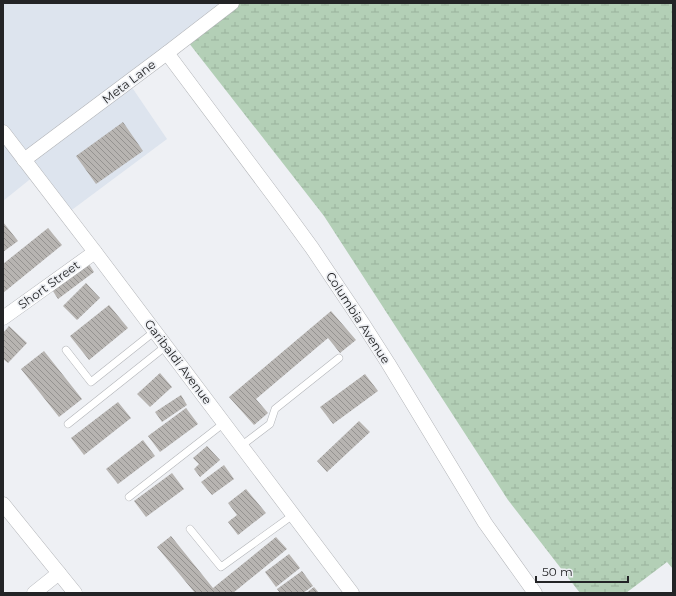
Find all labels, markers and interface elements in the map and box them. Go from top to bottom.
street label: Meta Lane [99,57,158,107]
street label: Short Street [15,257,82,312]
street label: Columbia Avenue [323,269,394,367]
street label: Garibaldi Avenue [142,316,215,407]
scale bar [536,558,628,584]
text: 50 m [542,564,573,579]

